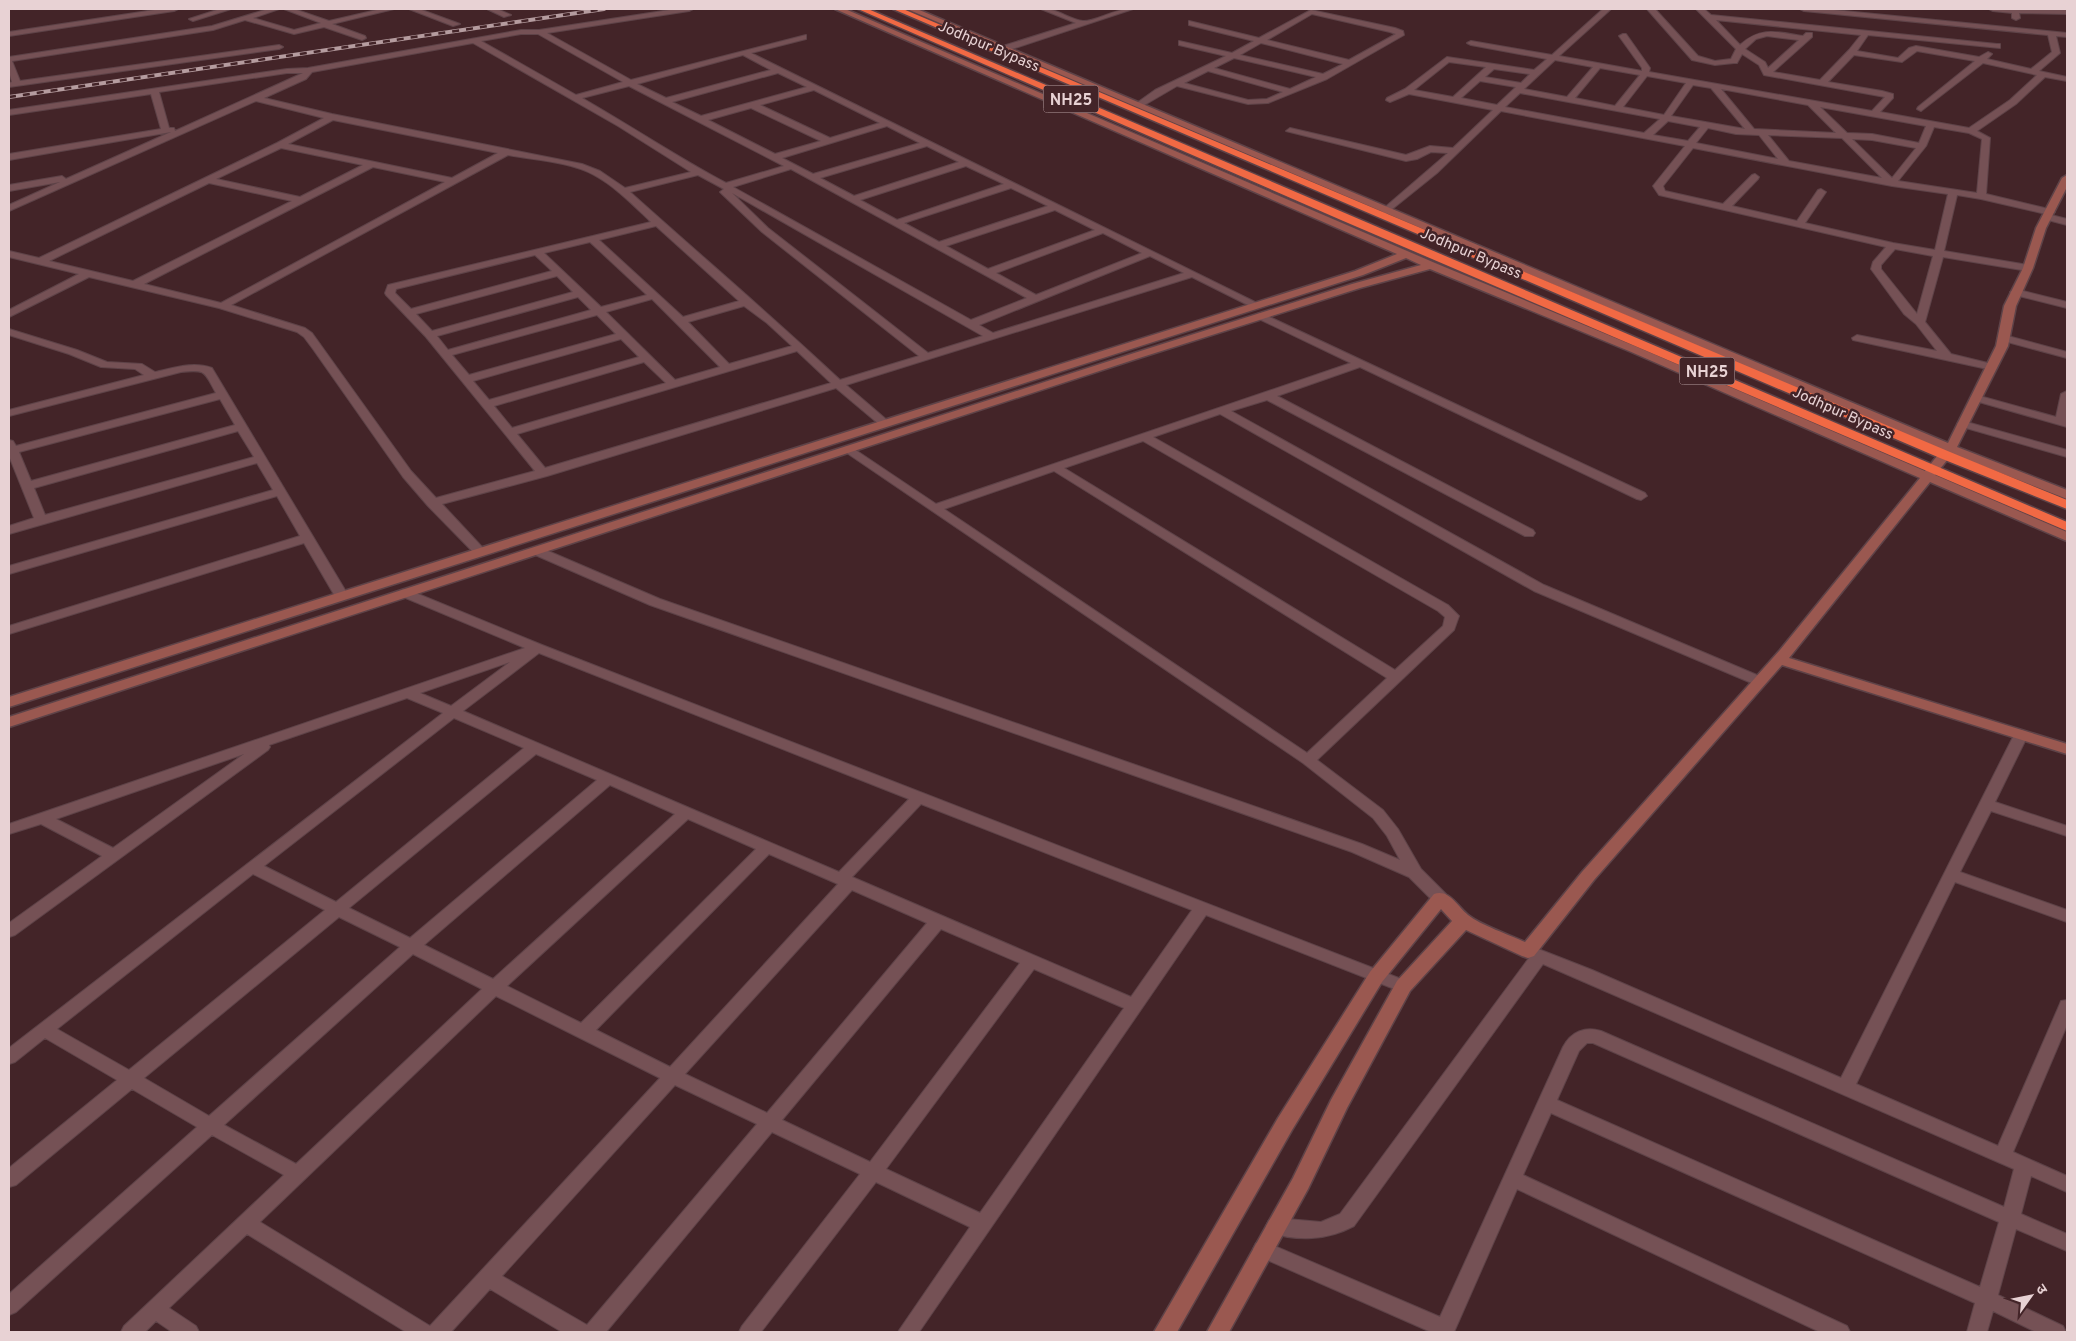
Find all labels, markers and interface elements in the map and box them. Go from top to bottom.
street label: Jodhpur Bypass [935,17,1042,77]
road number: NH25 [1044,86,1098,112]
street label: Jodhpur Bypass [1417,224,1524,284]
road number: NH25 [1680,358,1734,384]
street label: Jodhpur Bypass [1789,384,1896,445]
north arrow [2006,1271,2056,1321]
text: उ [2031,1282,2050,1298]

